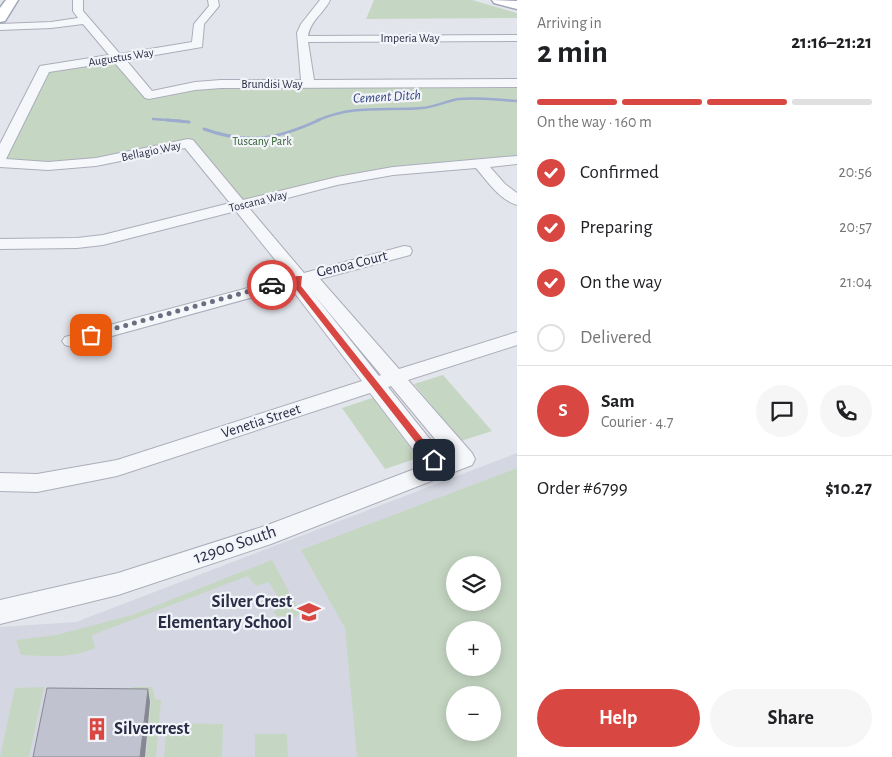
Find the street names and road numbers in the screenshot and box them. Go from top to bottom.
street label: Imperia Way [380,32,440,45]
street label: Augustus Way [87,46,155,69]
street label: Brundisi Way [241,78,303,91]
street label: Bellagio Way [120,139,182,164]
street label: Toscana Way [228,188,289,215]
street label: Genoa Court [315,248,389,280]
street label: Venetia Street [219,401,303,441]
street label: 12900 South [191,522,279,568]

